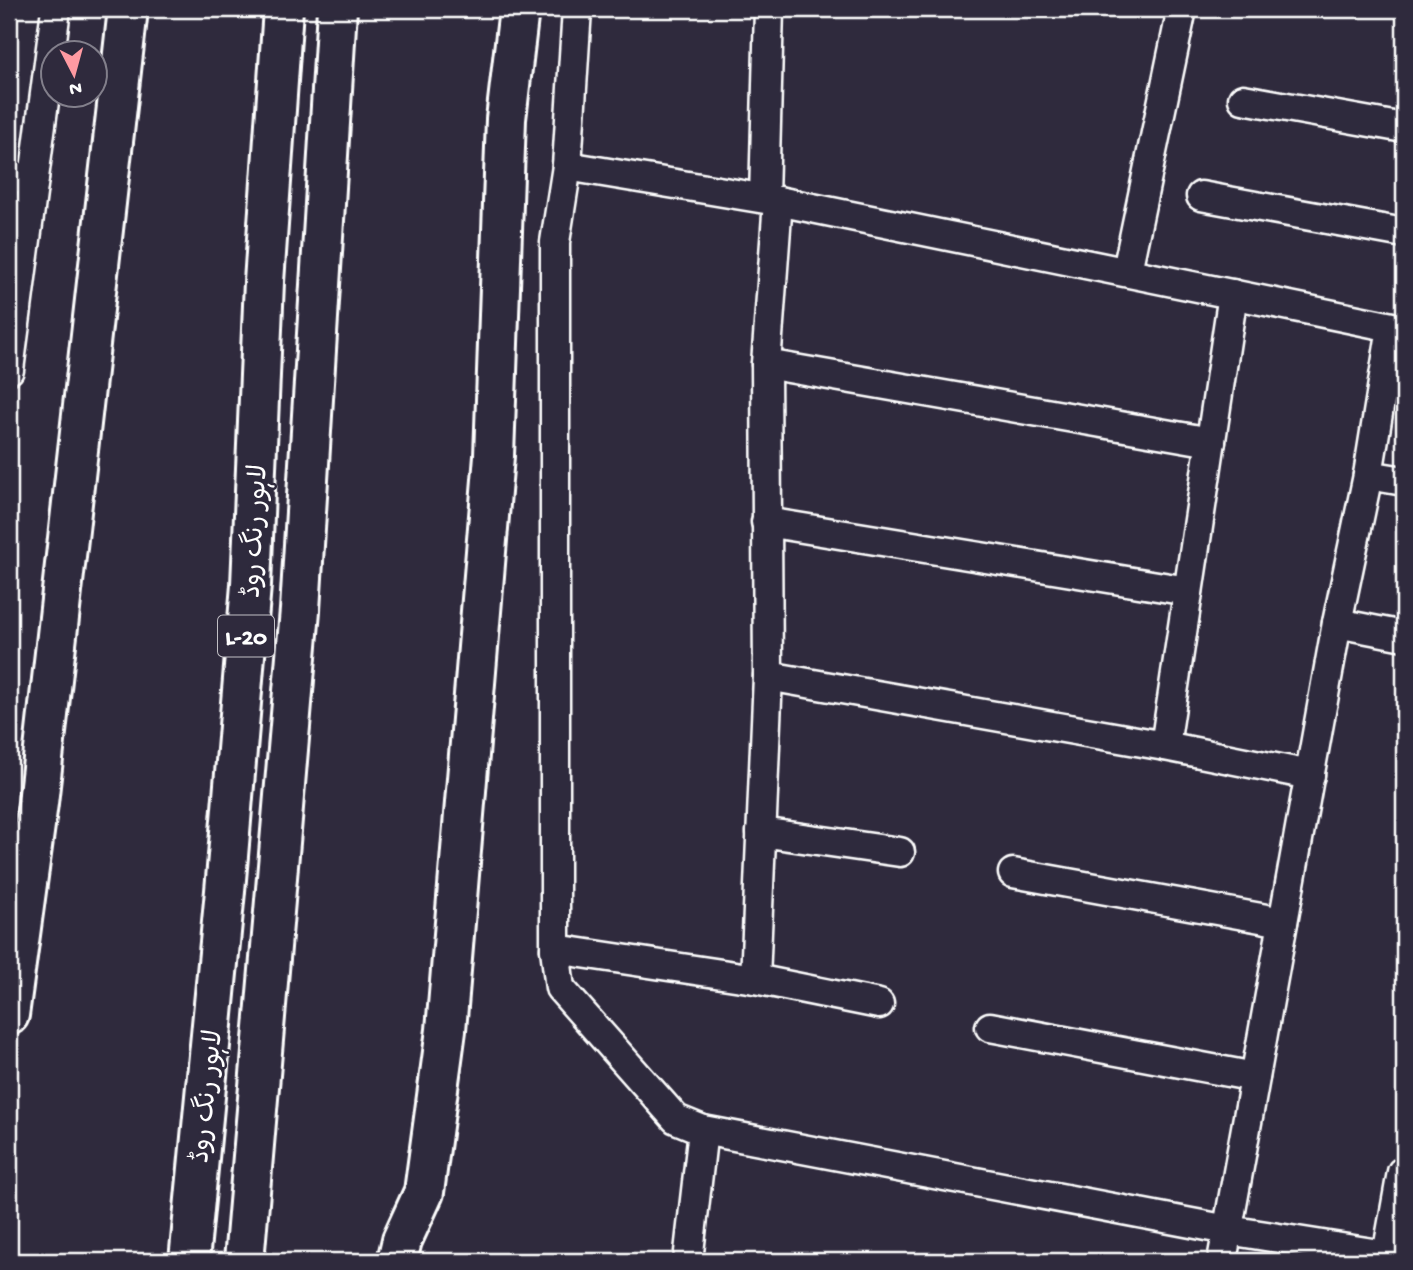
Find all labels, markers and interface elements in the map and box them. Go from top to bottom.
north arrow [38,38,108,108]
text: N [68,75,83,100]
street label: لاہور رنگ روڈ [235,463,276,599]
road number: L-20 [218,616,274,656]
street label: لاہور رنگ روڈ [183,1028,232,1165]

